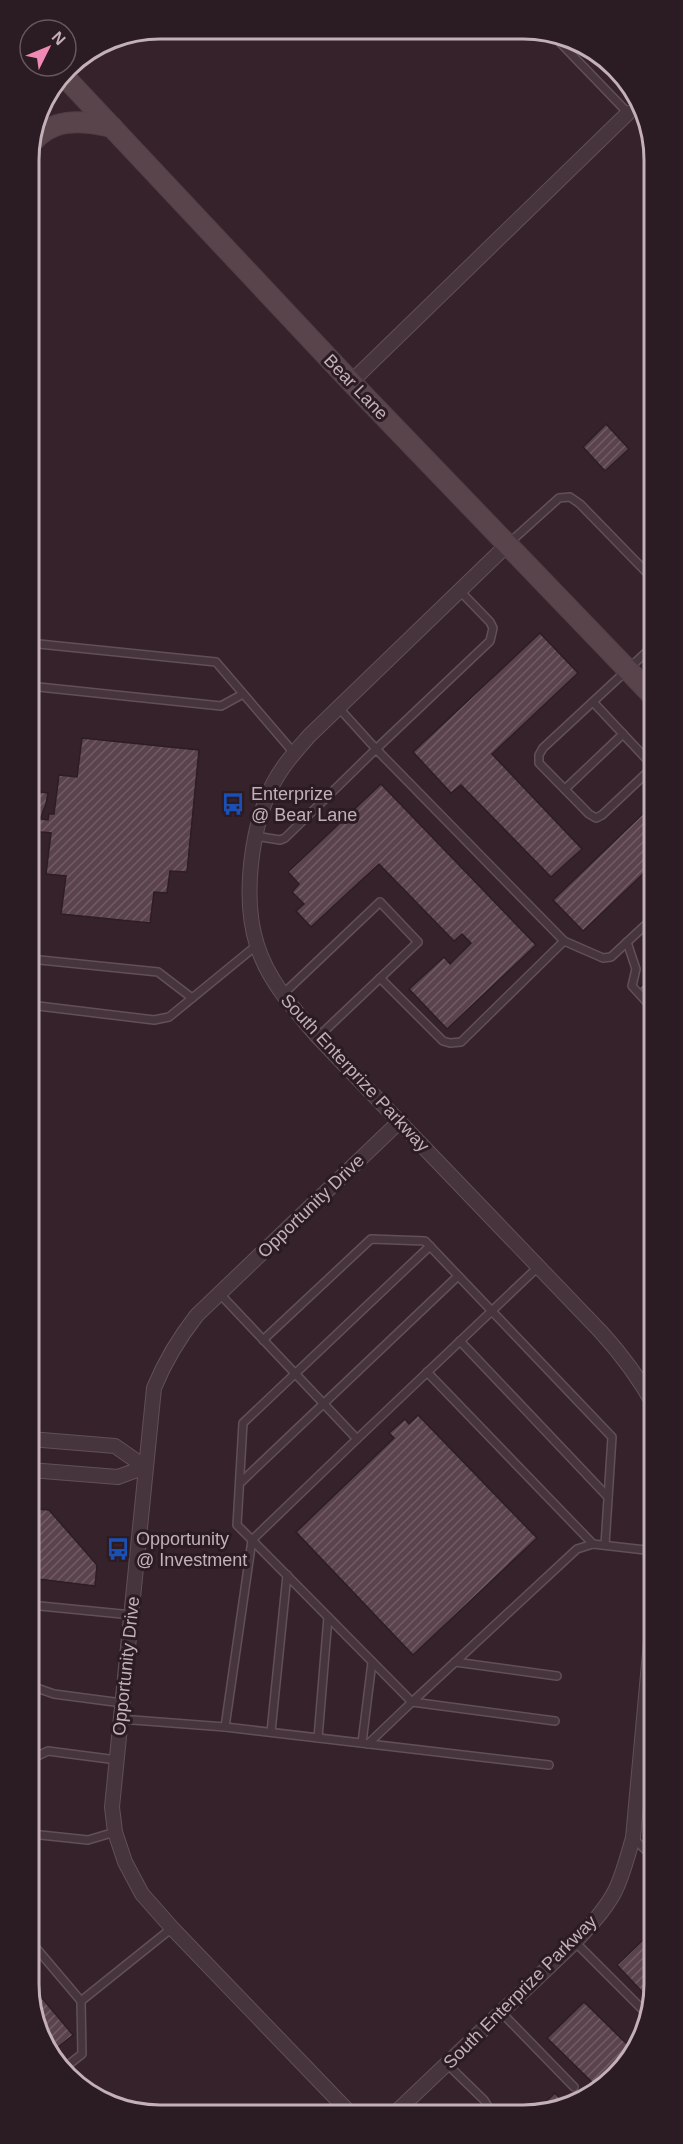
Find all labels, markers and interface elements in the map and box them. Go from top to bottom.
north arrow [18,18,78,78]
text: N [48,28,69,48]
street label: Bear Lane [320,350,392,424]
place label: Enterprize @ Bear Lane [251,784,357,825]
bus stop icon: Enterprize @ Bear Lane [220,791,246,817]
street label: South Enterprize Parkway [277,990,433,1156]
street label: Opportunity Drive [254,1150,368,1262]
place label: Opportunity @ Investment [136,1529,247,1570]
bus stop icon: Opportunity @ Investment [105,1536,131,1562]
street label: Opportunity Drive [109,1595,143,1737]
street label: South Enterprize Parkway [439,1911,601,2073]

